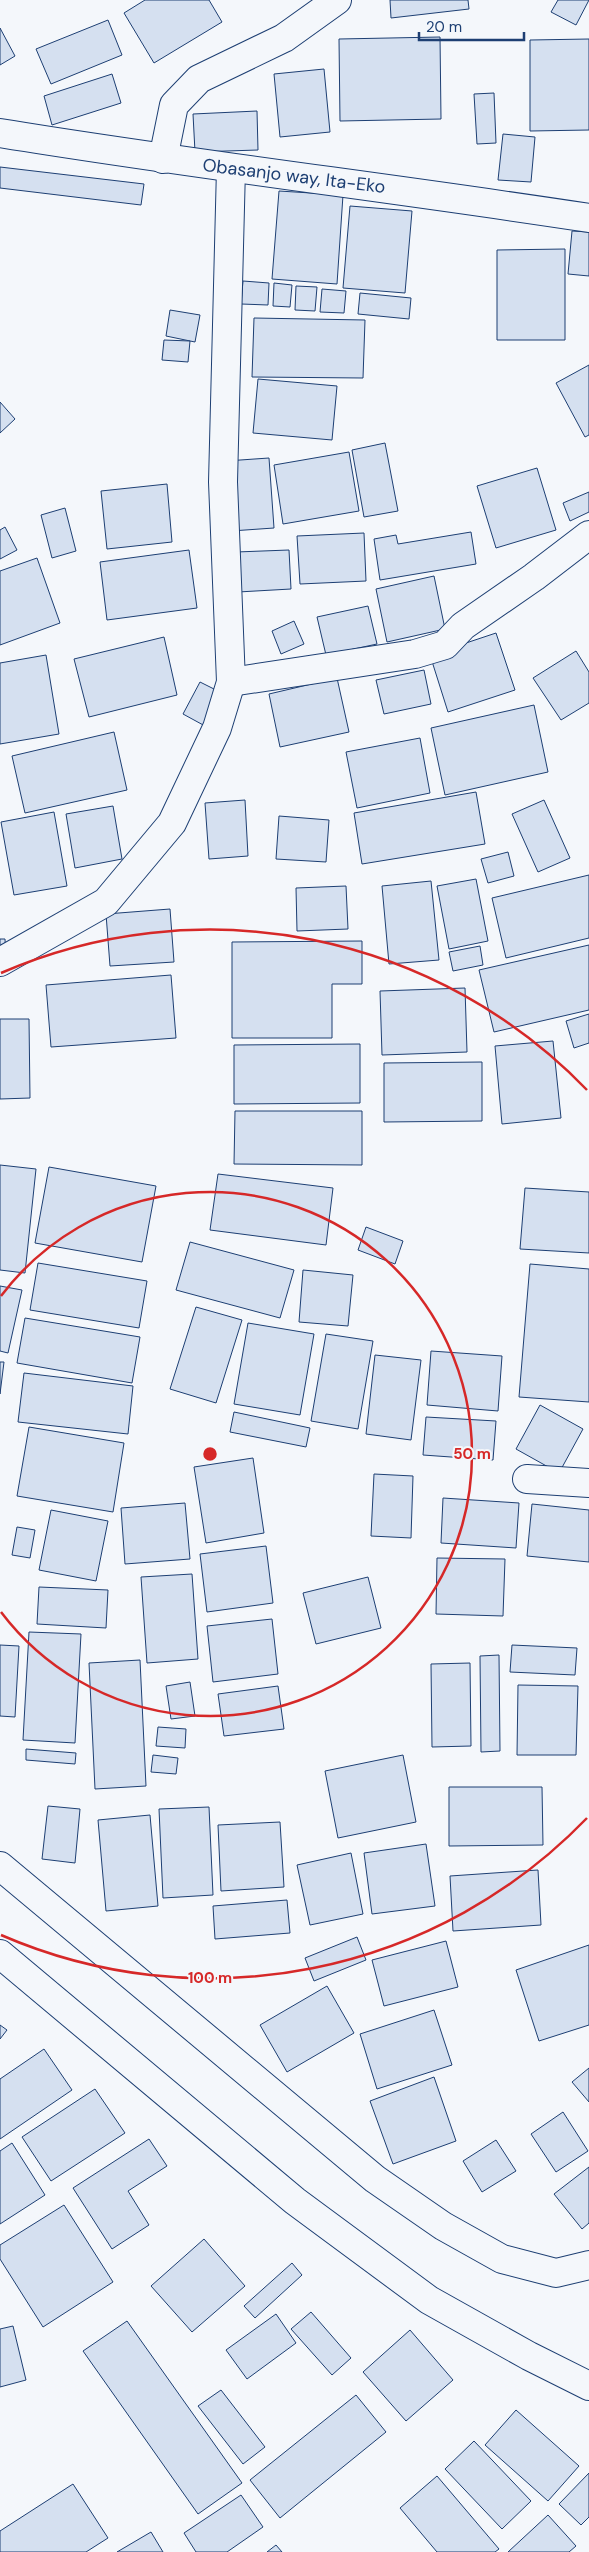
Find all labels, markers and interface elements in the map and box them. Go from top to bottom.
scale bar [419,10,524,42]
text: 20 m [426,17,462,37]
street label: Obasanjo way, Ita-Eko [201,153,387,199]
text: 50 m [453,1444,491,1464]
centre of rings [201,1445,219,1463]
text: 100 m [188,1968,232,1988]

